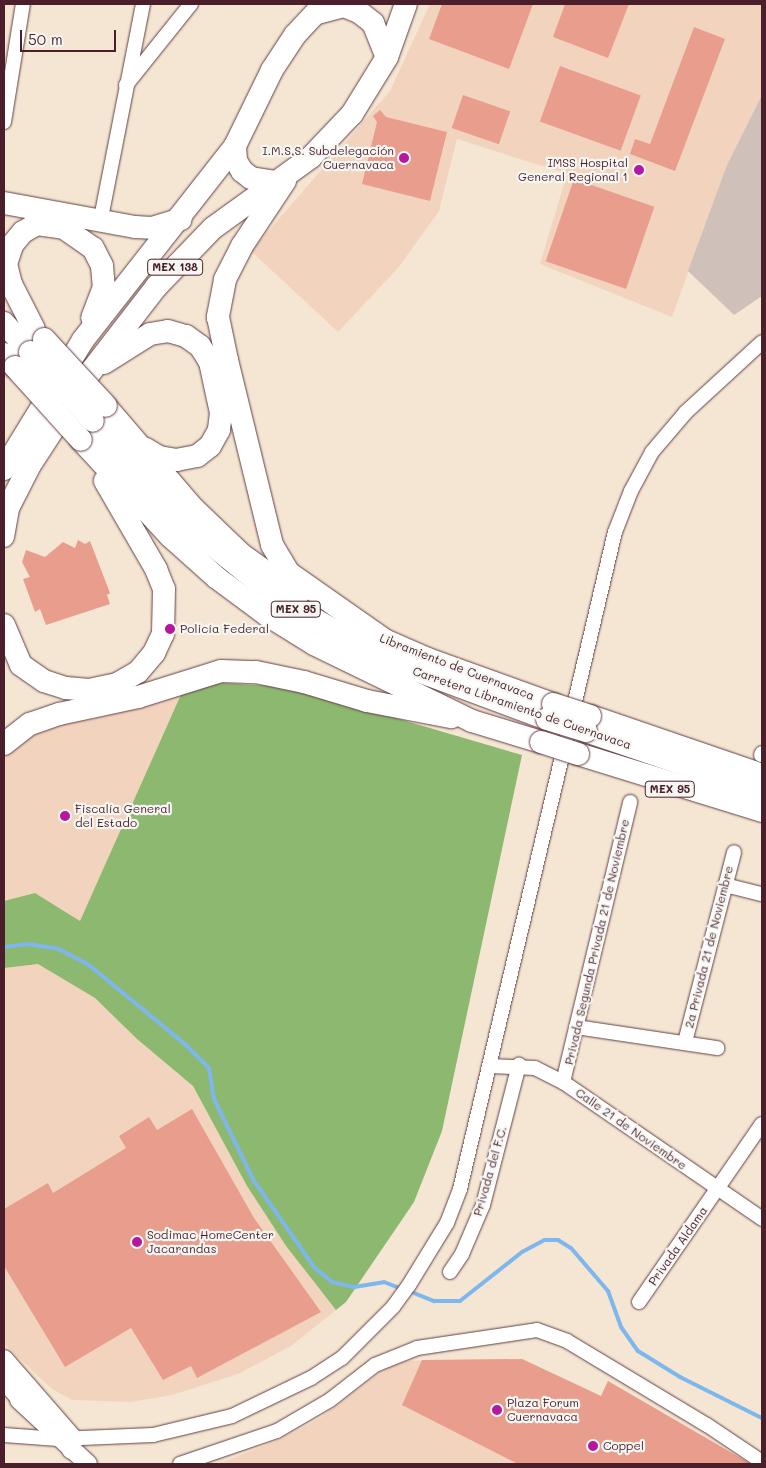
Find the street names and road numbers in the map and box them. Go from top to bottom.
road number: MEX 138 [146,258,204,276]
road number: MEX 95 [270,600,322,618]
street label: Libramiento de Cuernavaca [378,631,536,703]
street label: Carretera Libramiento de Cuernavaca [411,664,633,752]
road number: MEX 95 [644,781,696,798]
street label: Privada Segunda Privada 21 de Noviembre [562,818,632,1066]
street label: 2a Privada 21 de Noviembre [682,864,736,1030]
street label: Calle 21 de Noviembre [573,1085,689,1173]
street label: Privada del F.C. [470,1124,510,1218]
street label: Privada Aldama [645,1204,711,1288]

